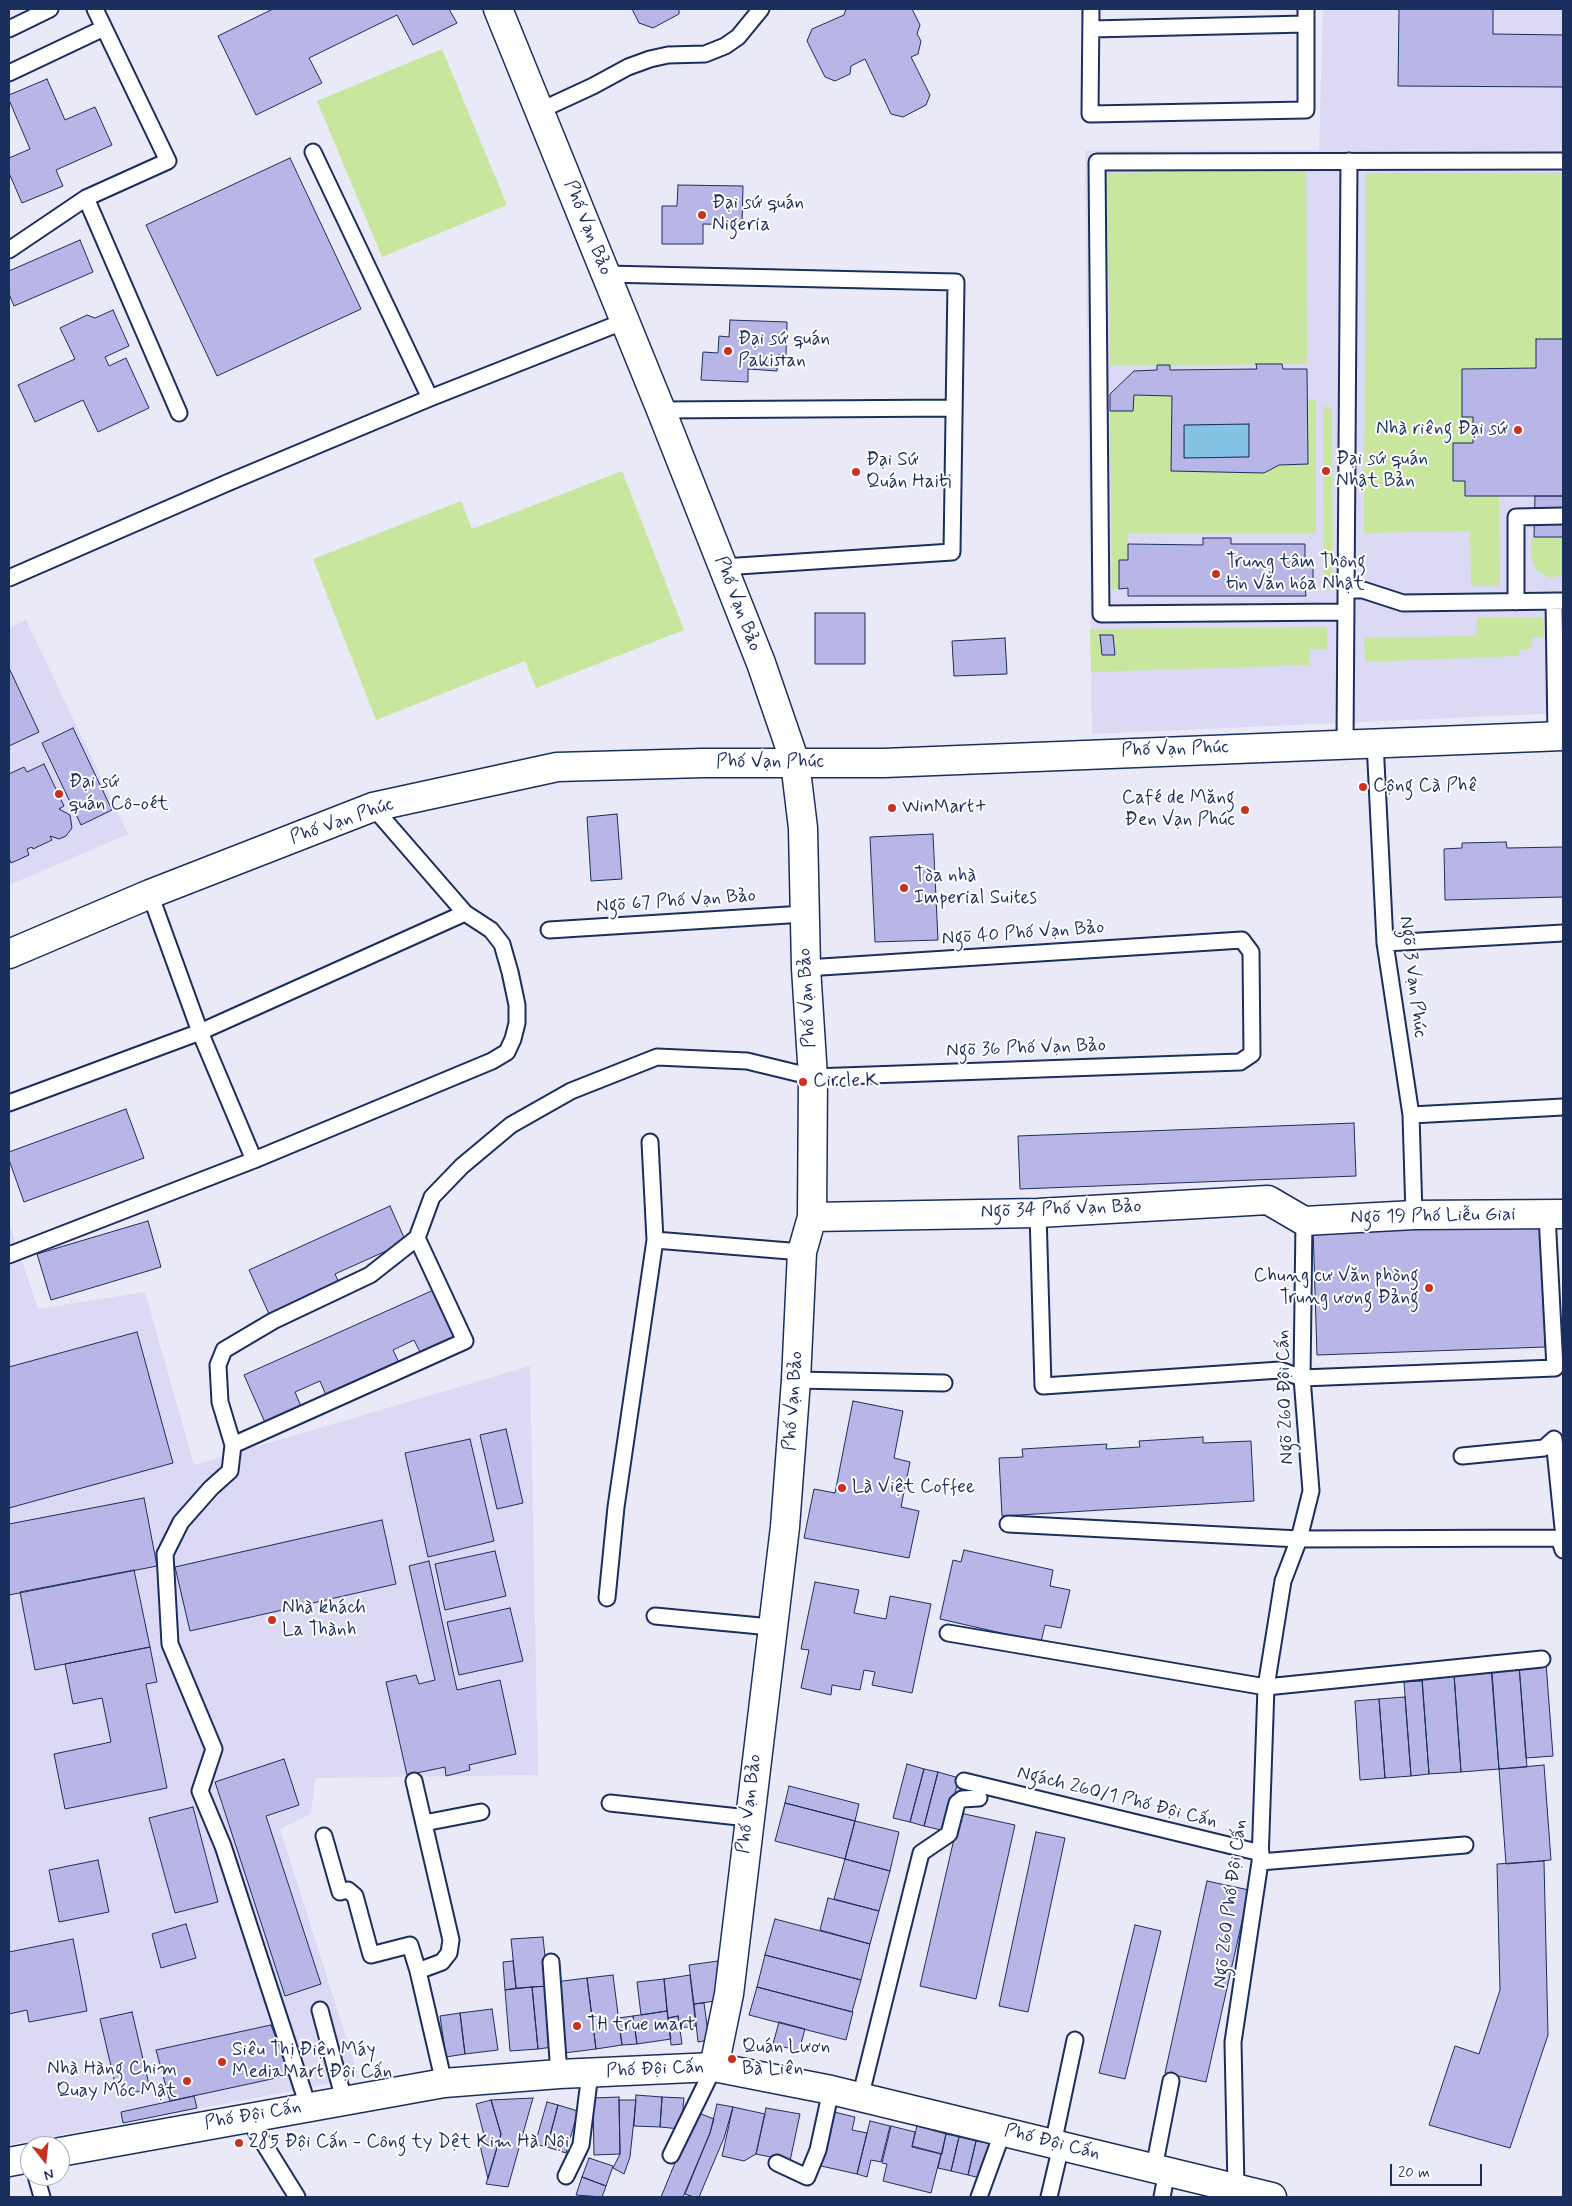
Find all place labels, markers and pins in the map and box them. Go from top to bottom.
place label: Đại sứ quán Nigeria [712,193,804,237]
marker: Đại sứ quán Nigeria [696,209,708,221]
place label: Đại sứ quán Pakistan [738,329,830,373]
marker: Đại sứ quán Pakistan [722,345,734,357]
place label: Nhà riêng Đại sứ [1376,419,1508,441]
marker: Nhà riêng Đại sứ [1512,424,1524,436]
place label: Đại sứ quán Nhật Bản [1336,449,1428,493]
place label: Đại Sứ Quán Haiti [866,450,951,494]
marker: Đại sứ quán Nhật Bản [1320,465,1332,477]
marker: Đại Sứ Quán Haiti [850,466,862,478]
place label: Trung tâm Thông tin Văn hóa Nhật [1226,552,1366,596]
marker: Trung tâm Thông tin Văn hóa Nhật [1210,568,1222,580]
place label: Đại sứ quán Cô-oét [69,772,168,816]
place label: Cộng Cà Phê [1373,776,1477,798]
marker: Cộng Cà Phê [1357,781,1369,793]
marker: Đại sứ quán Cô-oét [53,788,65,800]
place label: Café de Măng Đen Vạn Phúc [1122,788,1235,832]
place label: WinMart+ [902,797,987,819]
marker: WinMart+ [886,802,898,814]
marker: Café de Măng Đen Vạn Phúc [1239,804,1251,816]
place label: Tòa nhà Imperial Suites [914,866,1037,910]
marker: Tòa nhà Imperial Suites [898,882,910,894]
place label: Circle K [813,1071,879,1093]
marker: Circle K [797,1076,809,1088]
place label: Chung cư Văn phòng Trung ương Đảng [1254,1266,1419,1310]
marker: Chung cư Văn phòng Trung ương Đảng [1423,1282,1435,1294]
place label: Là Việt Coffee [852,1477,975,1499]
marker: Là Việt Coffee [836,1482,848,1494]
place label: Nhà khách La Thành [282,1598,366,1642]
marker: Nhà khách La Thành [266,1614,278,1626]
place label: TH true mart [587,2015,696,2037]
marker: TH true mart [571,2020,583,2032]
place label: Quán Lươn Bà Liên [742,2037,830,2081]
place label: Siêu Thị Điện Máy MediaMart Đội Cấn [232,2040,392,2084]
marker: Quán Lươn Bà Liên [726,2053,738,2065]
marker: Siêu Thị Điện Máy MediaMart Đội Cấn [216,2056,228,2068]
place label: Nhà Hàng Chim Quay Móc Mật [47,2059,177,2103]
marker: Nhà Hàng Chim Quay Móc Mật [181,2075,193,2087]
place label: 285 Đội Cấn - Công ty Dệt Kim Hà Nội [249,2132,569,2154]
marker: 285 Đội Cấn - Công ty Dệt Kim Hà Nội [233,2137,245,2149]

